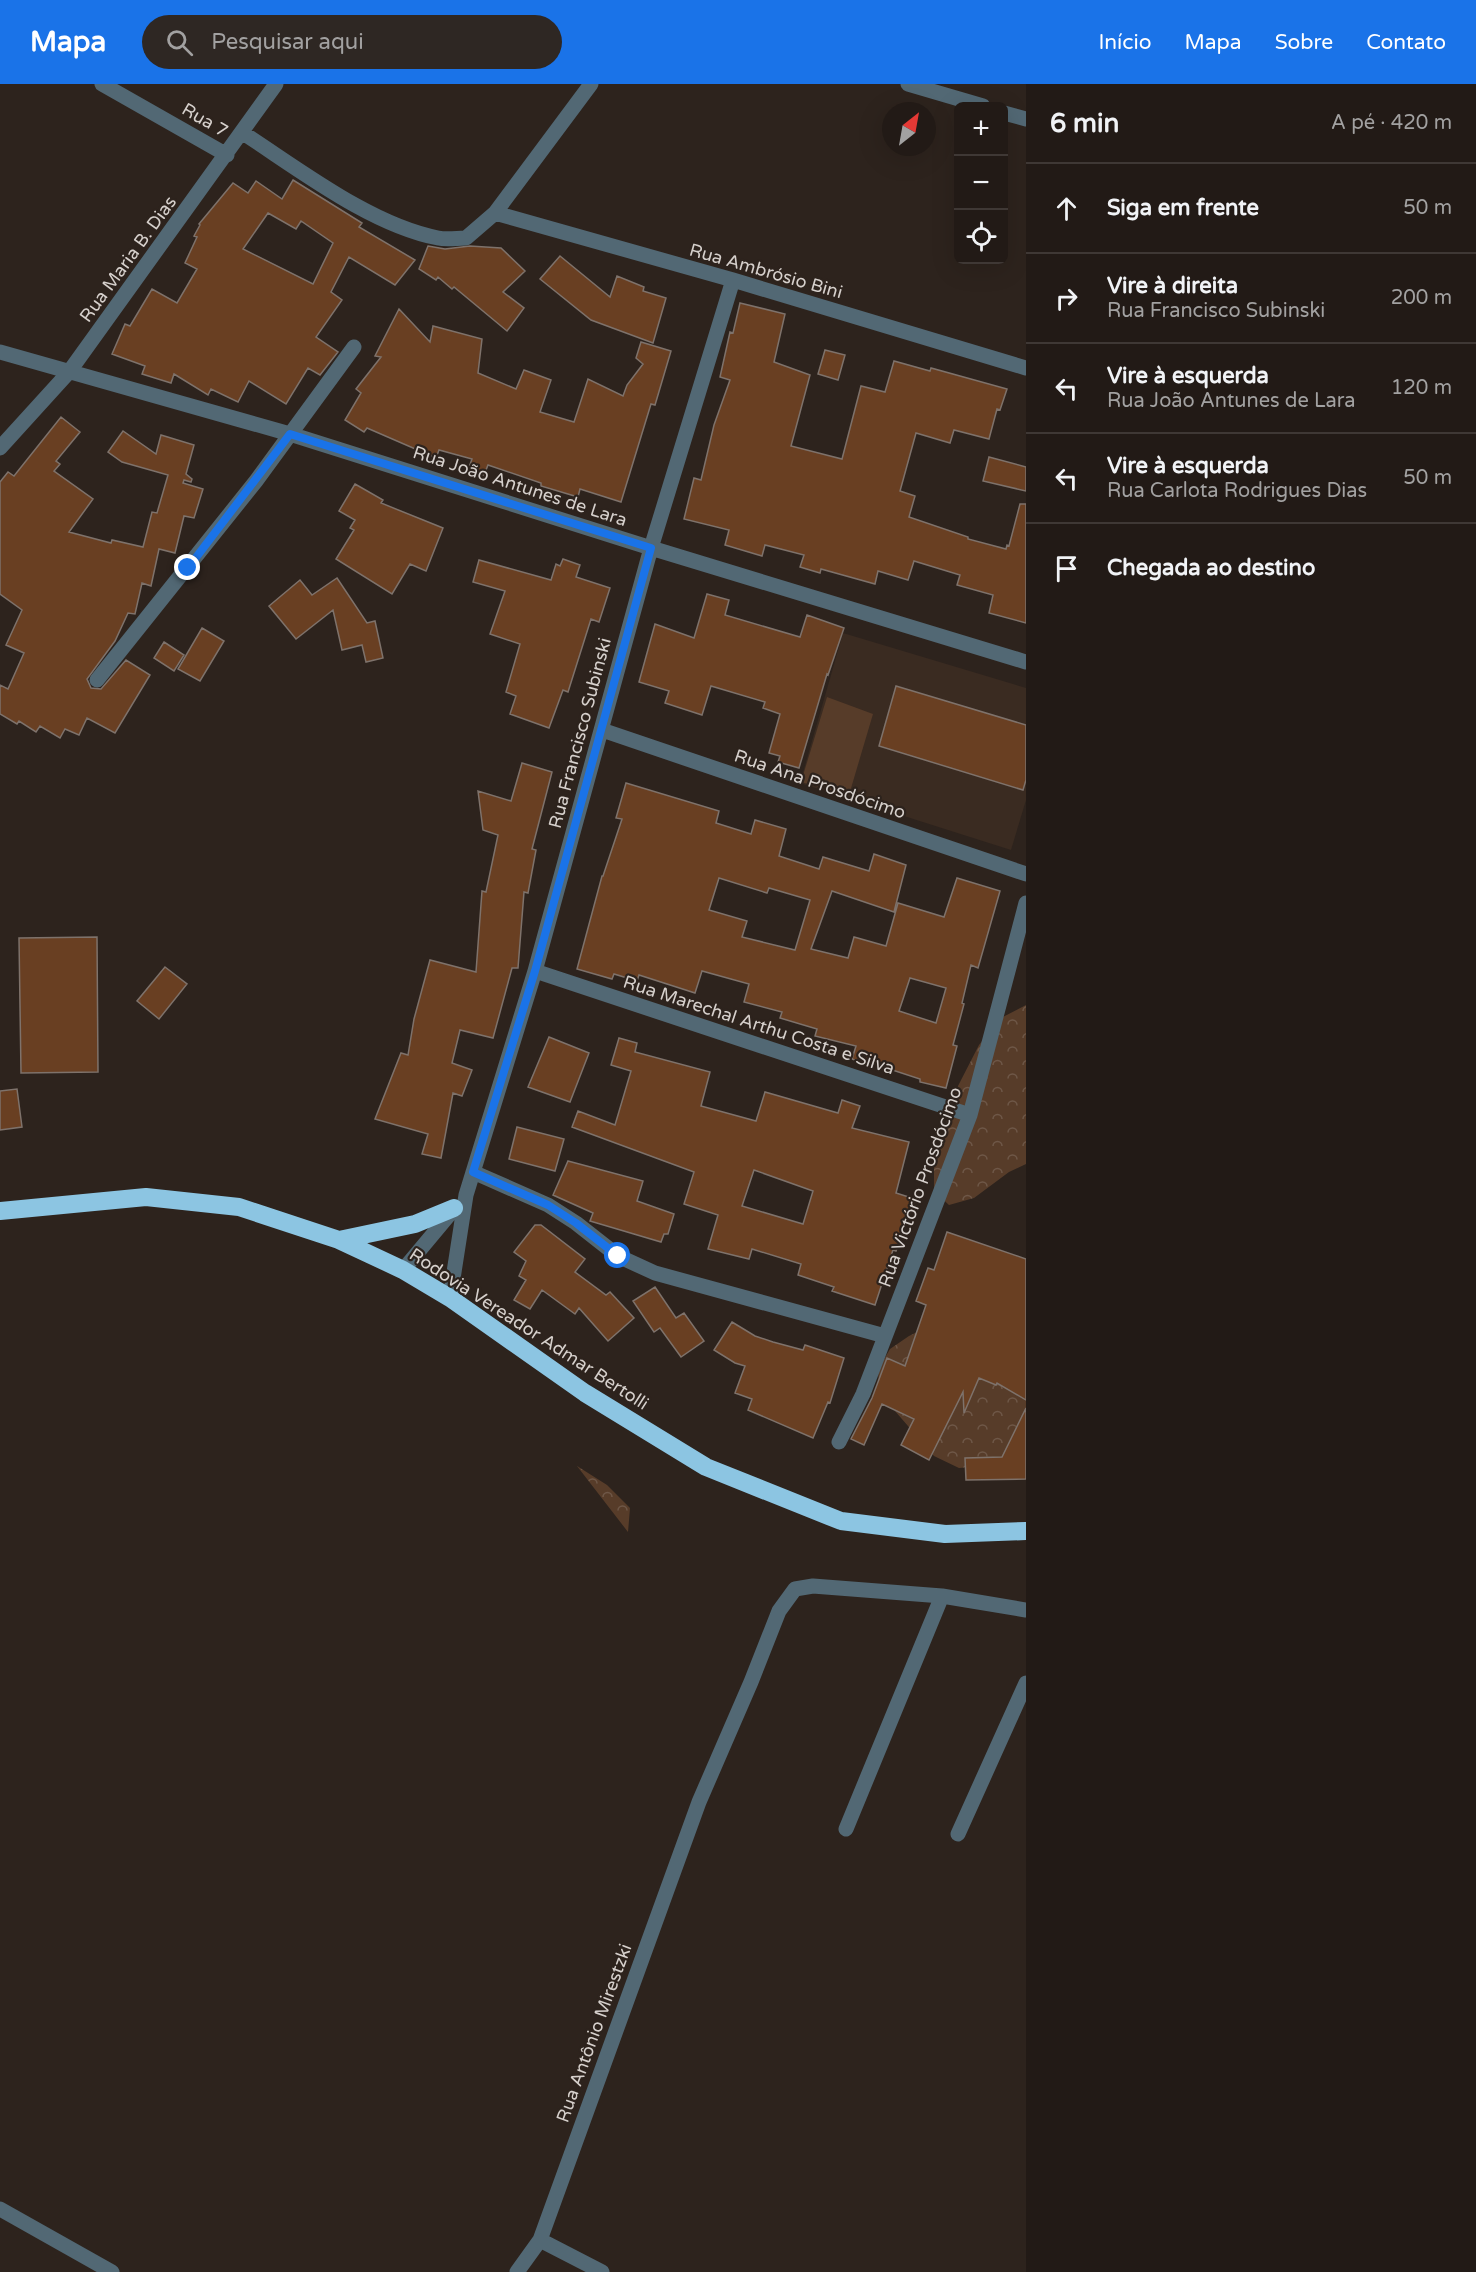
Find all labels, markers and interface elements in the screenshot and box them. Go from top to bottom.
search box [142,15,562,69]
text: Mapa [30,25,106,59]
icon: search [163,26,196,59]
text: Pesquisar aqui [211,29,364,55]
text: Início [1099,30,1151,55]
text: Mapa [1184,30,1242,55]
text: Sobre [1275,30,1333,55]
text: Contato [1366,30,1446,55]
street label: Rua 7 [178,98,232,142]
north arrow [882,102,936,156]
map controls [954,102,1008,264]
button: + [954,102,1008,156]
text: 6 min [1050,108,1119,139]
text: A pé · 420 m [1331,111,1452,135]
button: − [954,156,1008,210]
street label: Rua Maria B. Dias [75,192,181,326]
icon: ahead [1050,192,1083,225]
text: Siga em frente [1107,195,1259,221]
text: 50 m [1403,196,1452,220]
button: locate [954,210,1008,264]
street label: Rua Ambrósio Bini [687,239,845,303]
text: Vire à direita [1107,273,1238,299]
icon: right [1050,282,1083,315]
text: 200 m [1391,286,1452,310]
text: Rua Francisco Subinski [1107,299,1325,323]
text: Vire à esquerda [1107,363,1269,389]
icon: left [1050,372,1083,405]
text: 120 m [1391,376,1452,400]
text: Rua João Antunes de Lara [1107,389,1356,413]
street label: Rua João Antunes de Lara [410,441,630,531]
text: Vire à esquerda [1107,453,1269,479]
icon: left [1050,462,1083,495]
text: 50 m [1403,466,1452,490]
text: Rua Carlota Rodrigues Dias [1107,479,1367,503]
icon: arrive [1050,552,1083,585]
route end [174,554,200,580]
text: Chegada ao destino [1107,555,1315,581]
street label: Rua Francisco Subinski [544,635,616,831]
street label: Rua Ana Prosdócimo [731,744,909,824]
street label: Rua Marechal Arthu Costa e Silva [621,971,897,1079]
street label: Rua Victório Prosdócimo [873,1084,967,1290]
route start [604,1242,630,1268]
street label: Rodovia Vereador Admar Bertolli [405,1243,653,1415]
street label: Rua Antônio Mirestzki [551,1941,637,2125]

